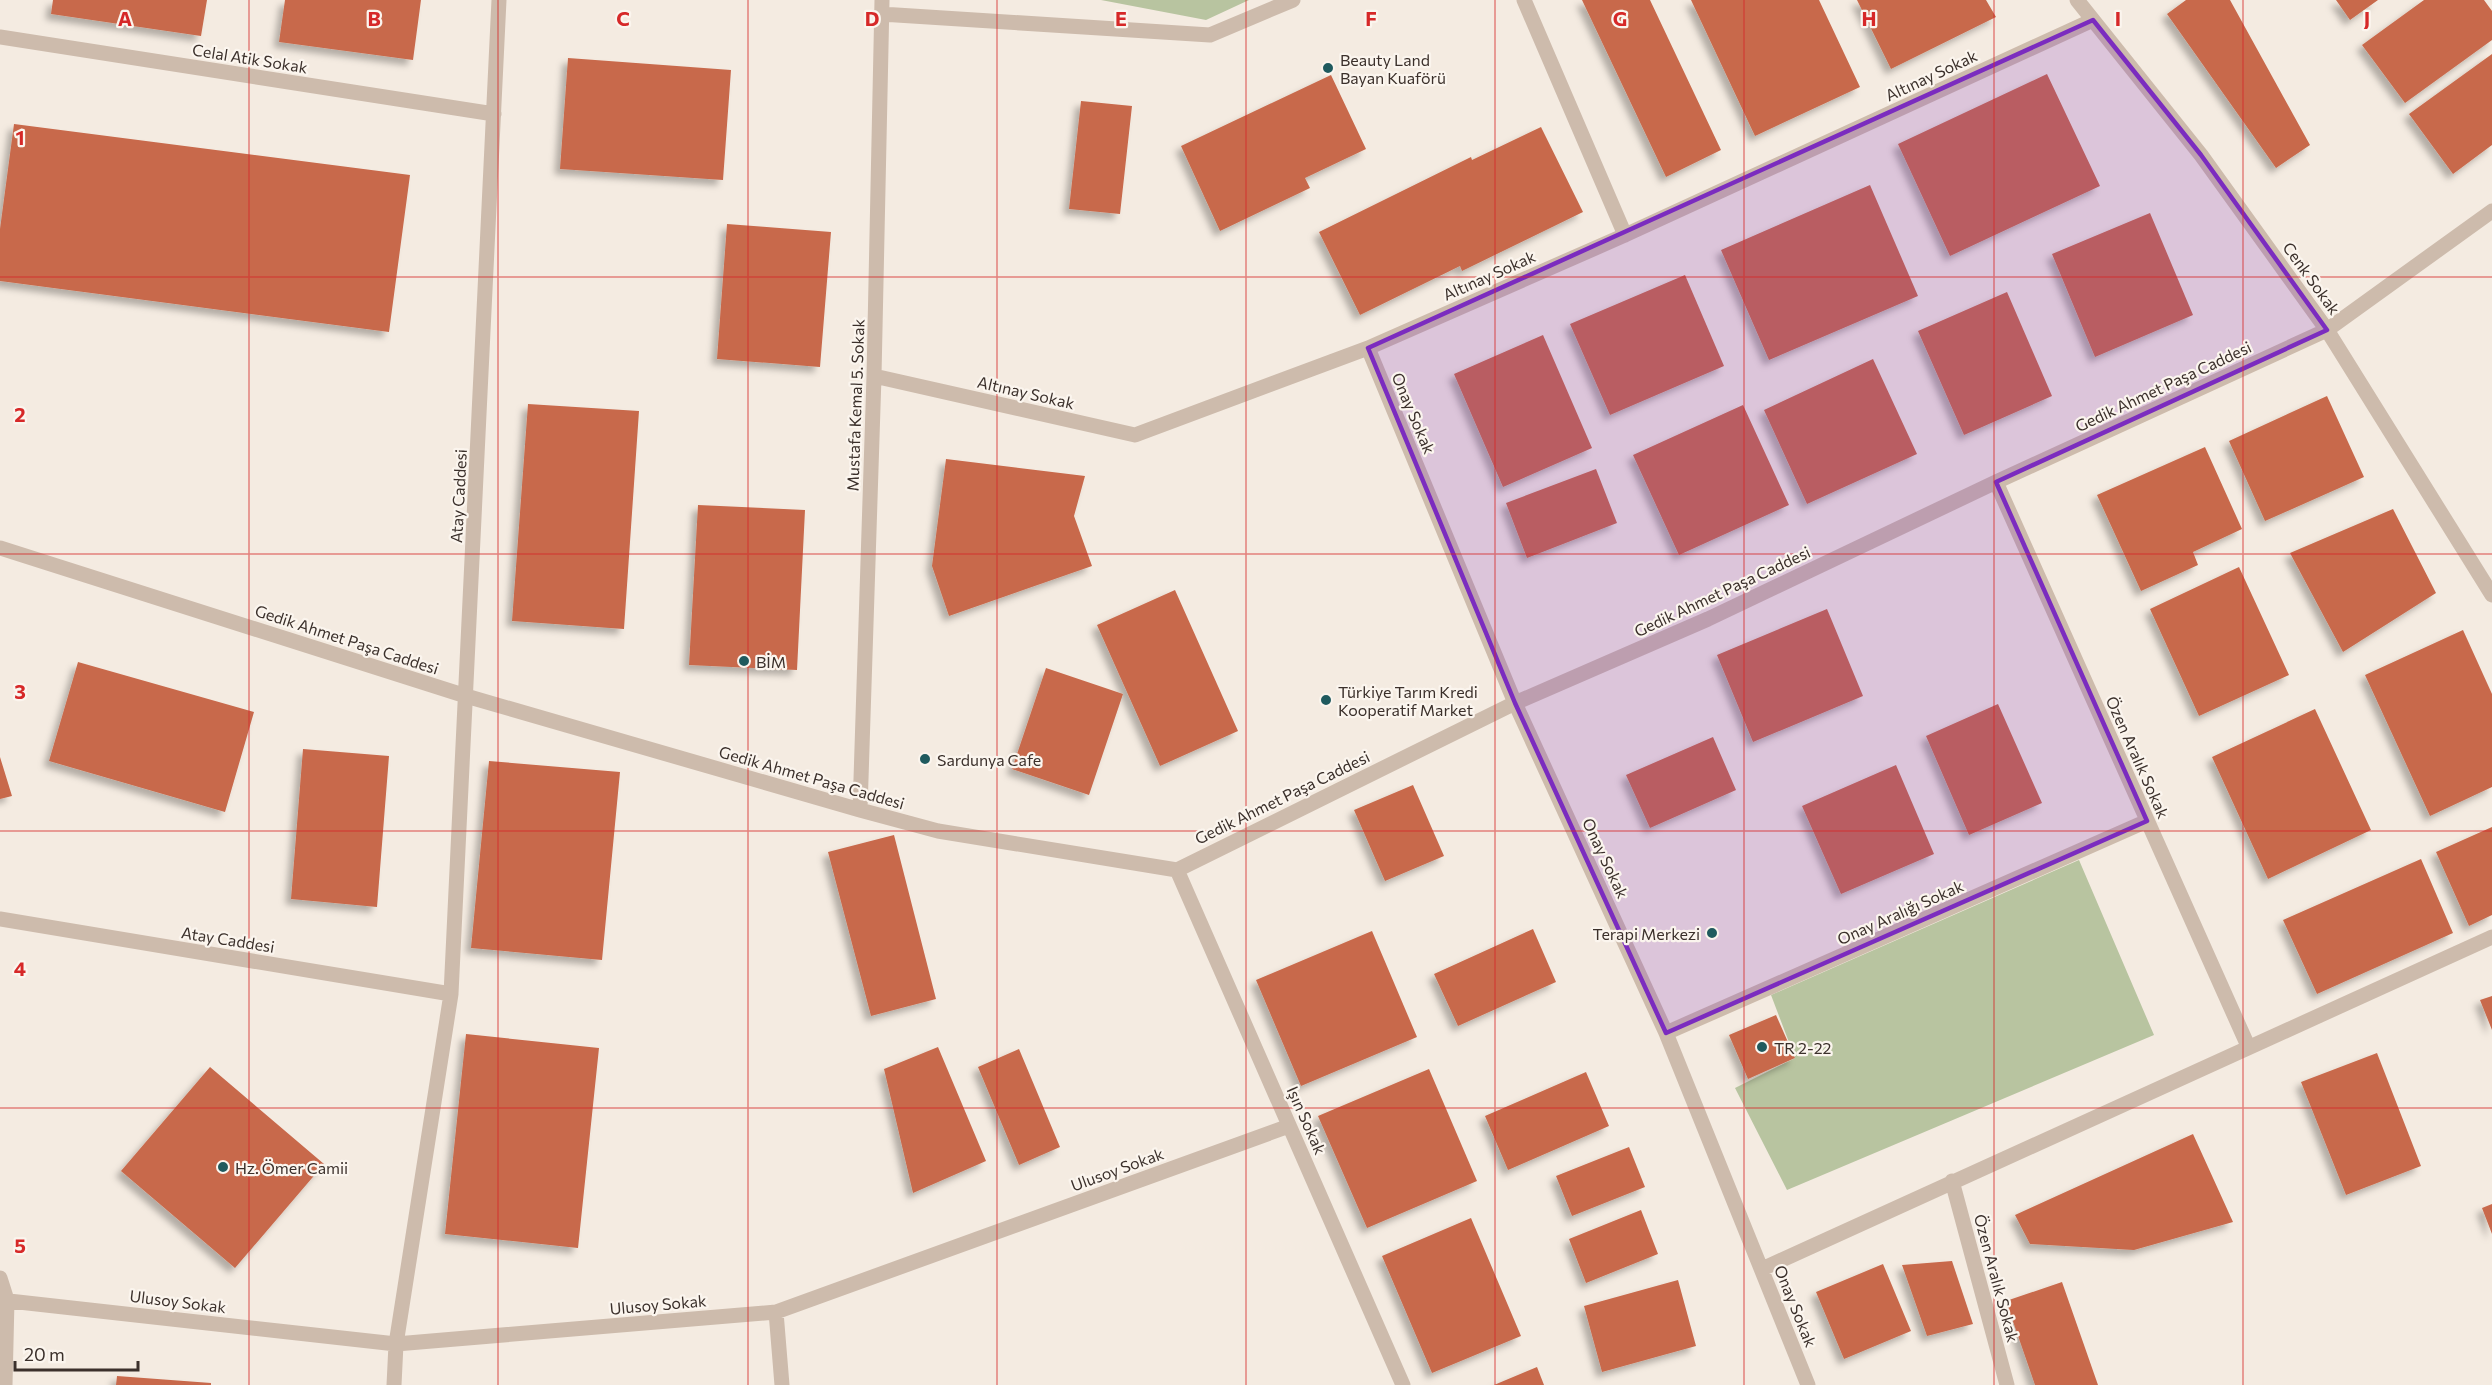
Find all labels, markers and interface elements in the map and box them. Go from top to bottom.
text: A [118,6,132,30]
text: B [367,6,381,30]
text: C [616,6,630,30]
text: D [865,6,879,30]
text: E [1115,6,1127,30]
text: F [1365,6,1377,30]
text: G [1613,6,1627,30]
text: H [1862,6,1877,30]
text: I [2115,6,2121,30]
text: J [2364,6,2370,30]
street label: Celal Atik Sokak [191,40,309,77]
street label: Altınay Sokak [1882,45,1980,105]
place label: Beauty Land Bayan Kuaförü [1340,50,1446,87]
marker: Beauty Land Bayan Kuaförü [1321,61,1335,75]
text: 1 [15,125,25,149]
street label: Cenk Sokak [2279,238,2345,318]
street label: Altınay Sokak [1440,246,1538,304]
street label: Mustafa Kemal 5. Sokak [842,318,868,492]
street label: Gedik Ahmet Paşa Caddesi [2072,337,2254,435]
street label: Onay Sokak [1388,370,1440,457]
street label: Altınay Sokak [976,372,1077,412]
text: 2 [14,402,26,426]
street label: Atay Caddesi [446,448,470,544]
street label: Gedik Ahmet Paşa Caddesi [1631,542,1813,640]
street label: Gedik Ahmet Paşa Caddesi [253,600,441,678]
place label: BİM [756,652,786,671]
marker: BİM [737,654,751,668]
text: 3 [14,679,26,703]
place label: Türkiye Tarım Kredi Kooperatif Market [1338,682,1478,719]
marker: Türkiye Tarım Kredi Kooperatif Market [1319,693,1333,707]
street label: Özen Aralık Sokak [2102,693,2174,821]
street label: Gedik Ahmet Paşa Caddesi [717,741,907,813]
street label: Gedik Ahmet Paşa Caddesi [1191,746,1373,848]
place label: Sardunya Cafe [937,750,1041,769]
marker: Sardunya Cafe [918,752,932,766]
street label: Onay Sokak [1579,815,1633,901]
street label: Onay Aralığı Sokak [1834,876,1966,948]
street label: Atay Caddesi [180,922,276,956]
place label: Terapi Merkezi [1592,924,1700,943]
marker: Terapi Merkezi [1705,926,1719,940]
text: 4 [14,956,26,980]
place label: TR 2-22 [1774,1038,1832,1057]
marker: TR 2-22 [1755,1040,1769,1054]
street label: Işın Sokak [1284,1083,1331,1157]
street label: Ulusoy Sokak [1068,1143,1166,1195]
place label: Hz. Ömer Camii [235,1158,348,1177]
marker: Hz. Ömer Camii [216,1160,230,1174]
street label: Özen Aralık Sokak [1971,1212,2023,1344]
text: 5 [14,1233,26,1257]
street label: Onay Sokak [1771,1262,1821,1350]
street label: Ulusoy Sokak [129,1286,228,1316]
street label: Ulusoy Sokak [609,1290,708,1318]
scale bar [15,1334,138,1372]
text: 20 m [24,1343,65,1365]

